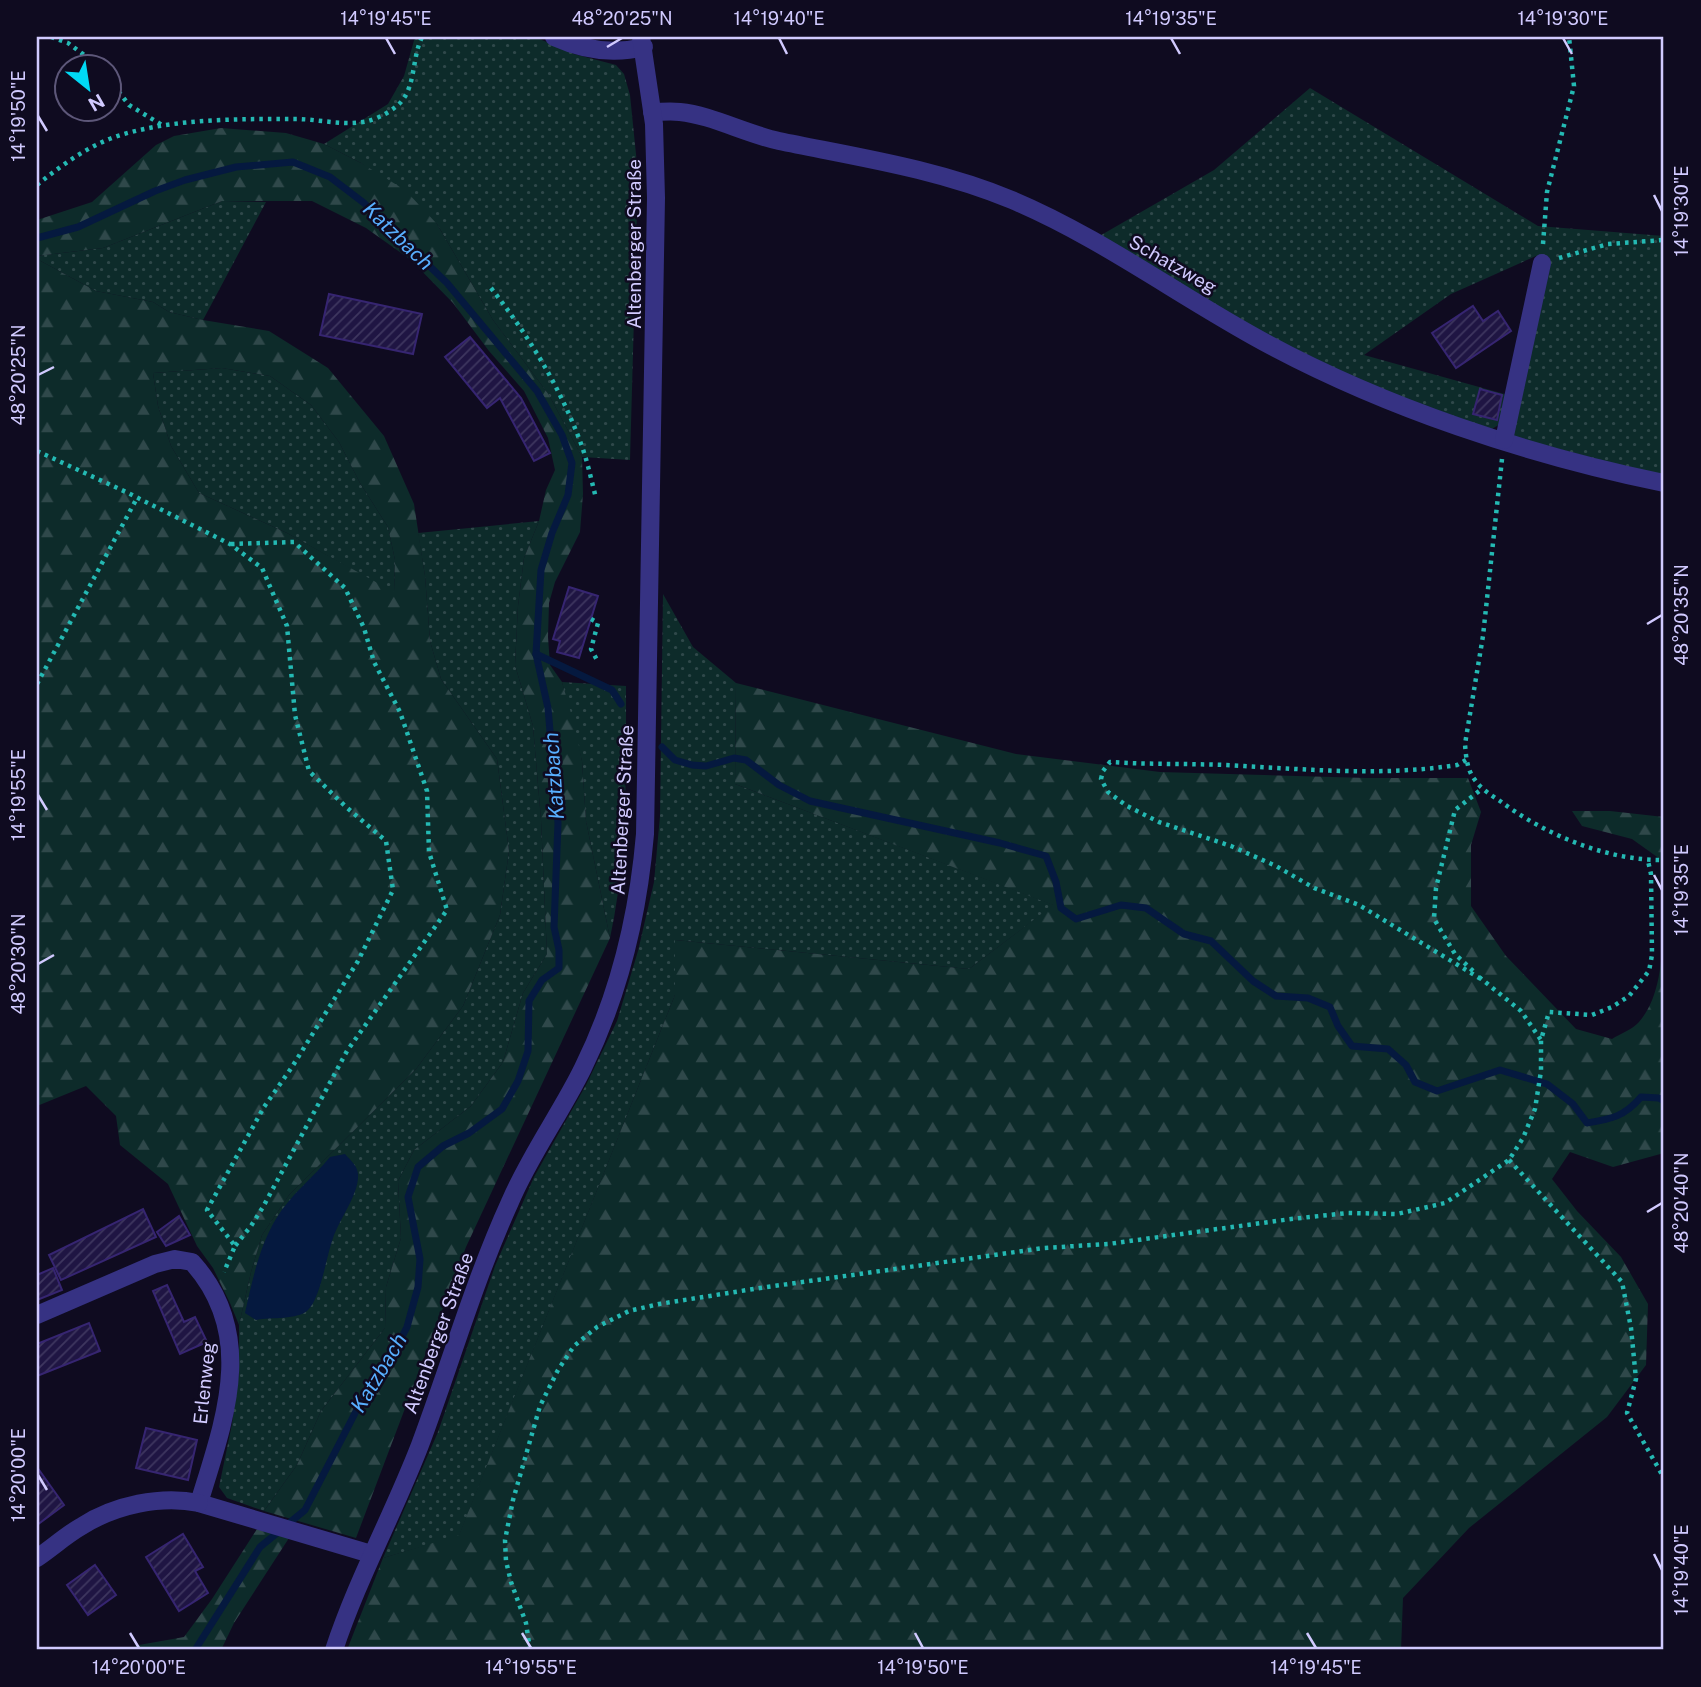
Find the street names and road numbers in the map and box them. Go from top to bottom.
street label: Altenberger Straße [623,159,645,329]
street label: Schatzweg [1125,230,1221,298]
street label: Altenberger Straße [607,724,637,896]
street label: Altenberger Straße [399,1249,477,1417]
street label: Erlenweg [189,1341,219,1425]

